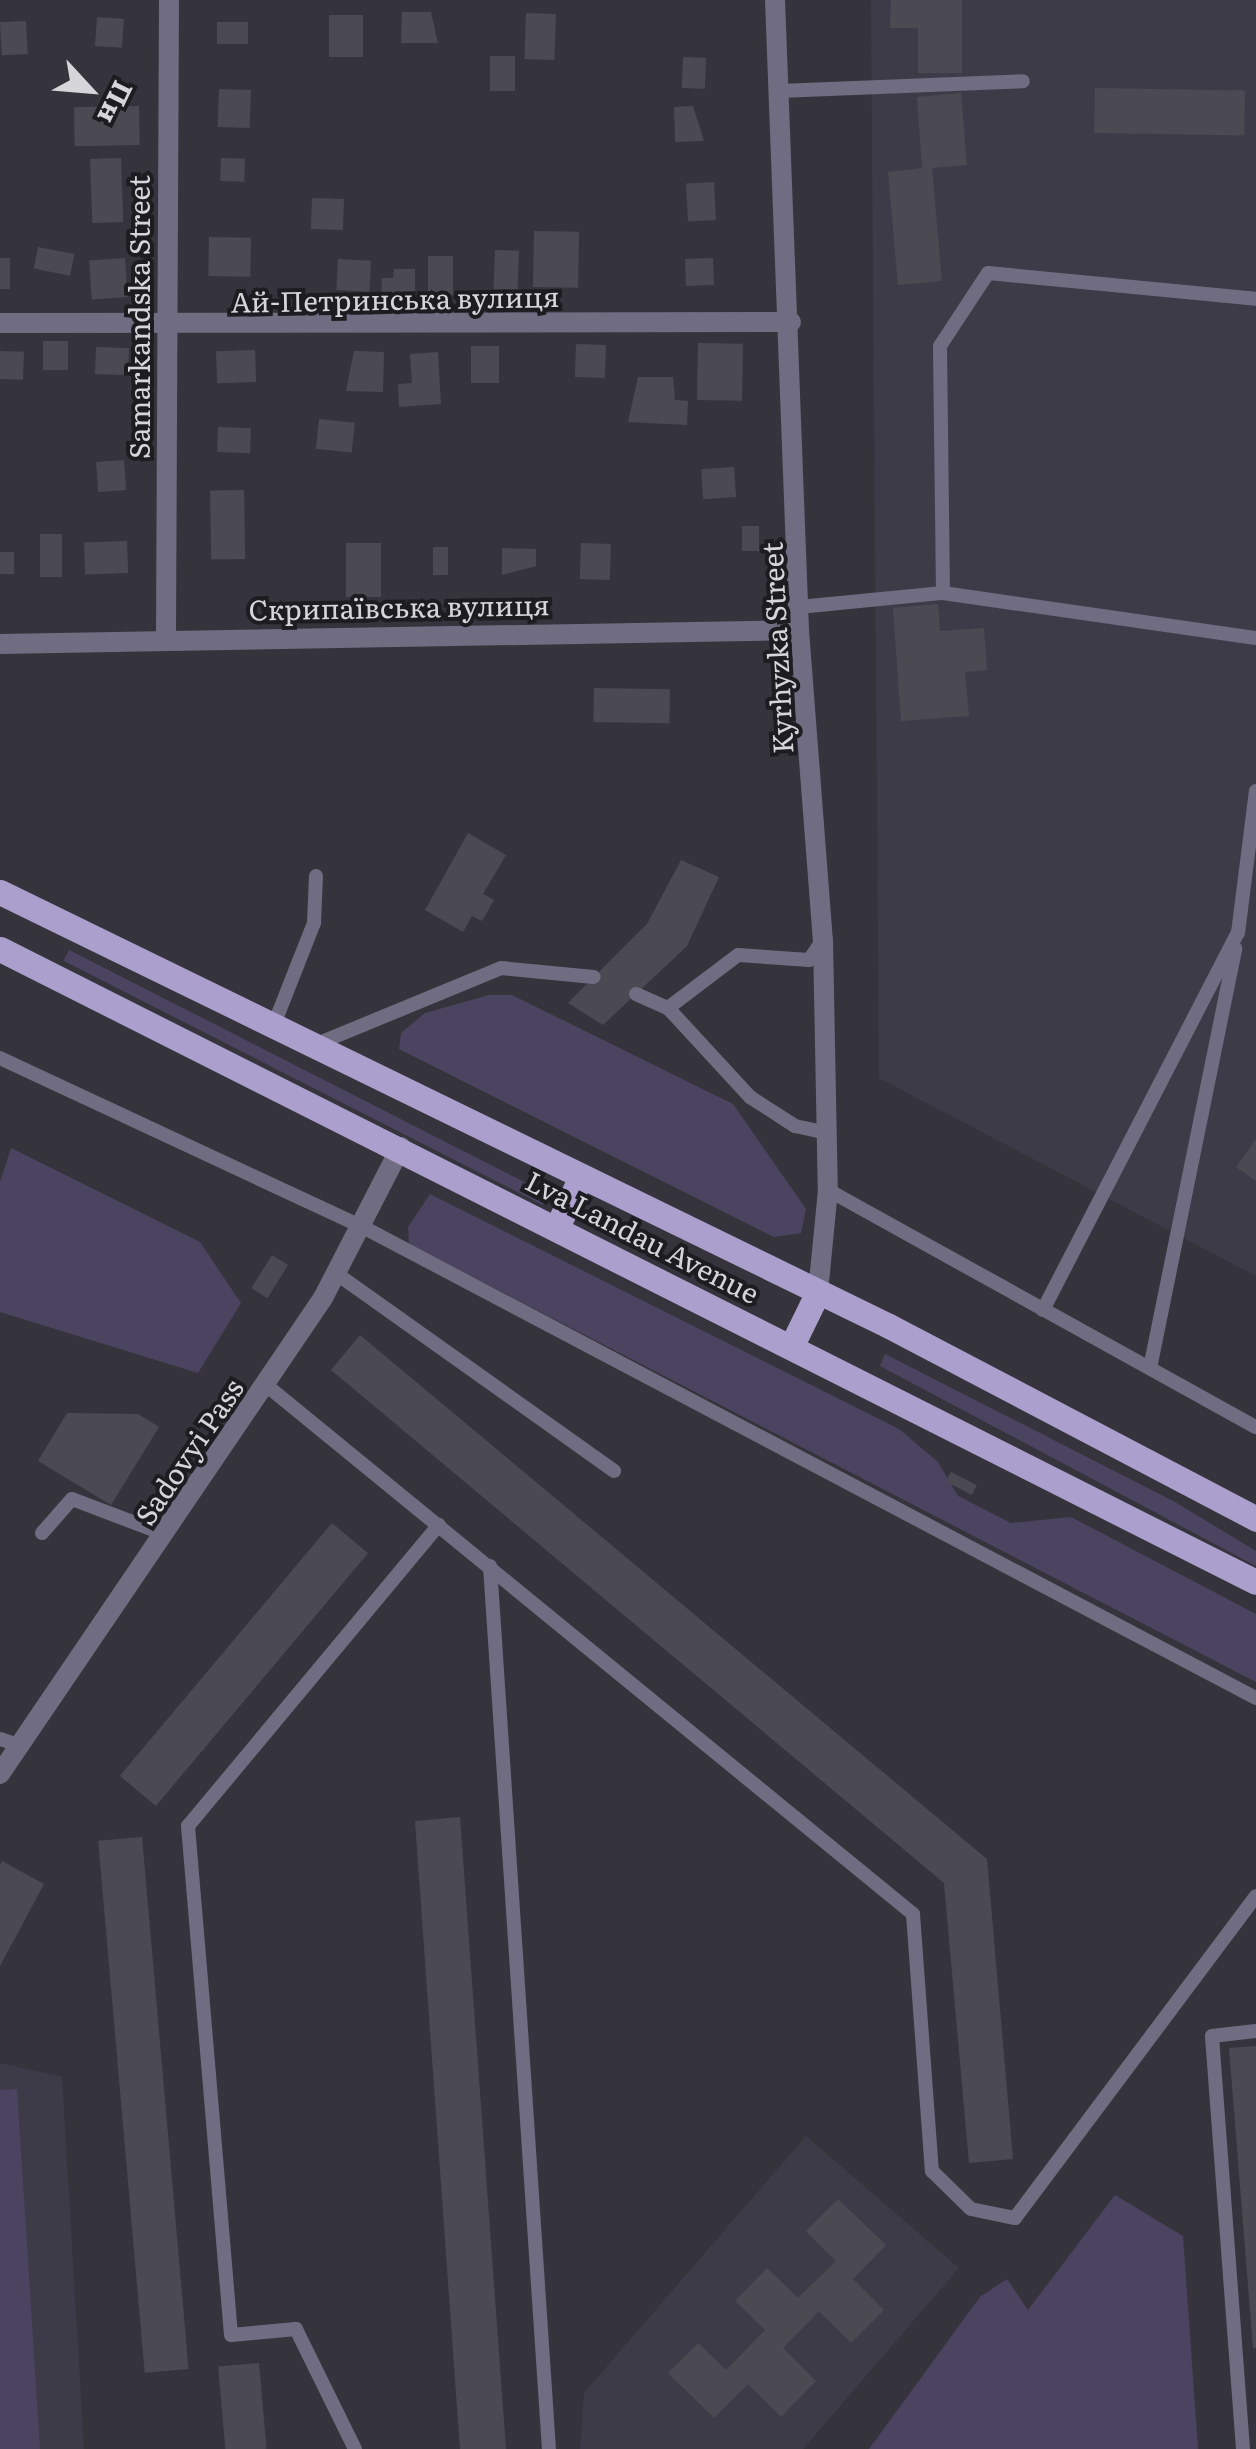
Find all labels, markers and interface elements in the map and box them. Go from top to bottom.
north arrow [40,40,140,140]
text: Пн [89,74,145,132]
street label: Samarkandska Street [121,175,155,459]
street label: Ай-Петринська вулиця [230,278,560,318]
street label: Kyrhyzka Street [754,541,798,755]
street label: Скрипаївська вулиця [248,587,550,625]
street label: Lva Landau Avenue [521,1163,765,1309]
street label: Sadovyi Pass [127,1372,249,1530]

